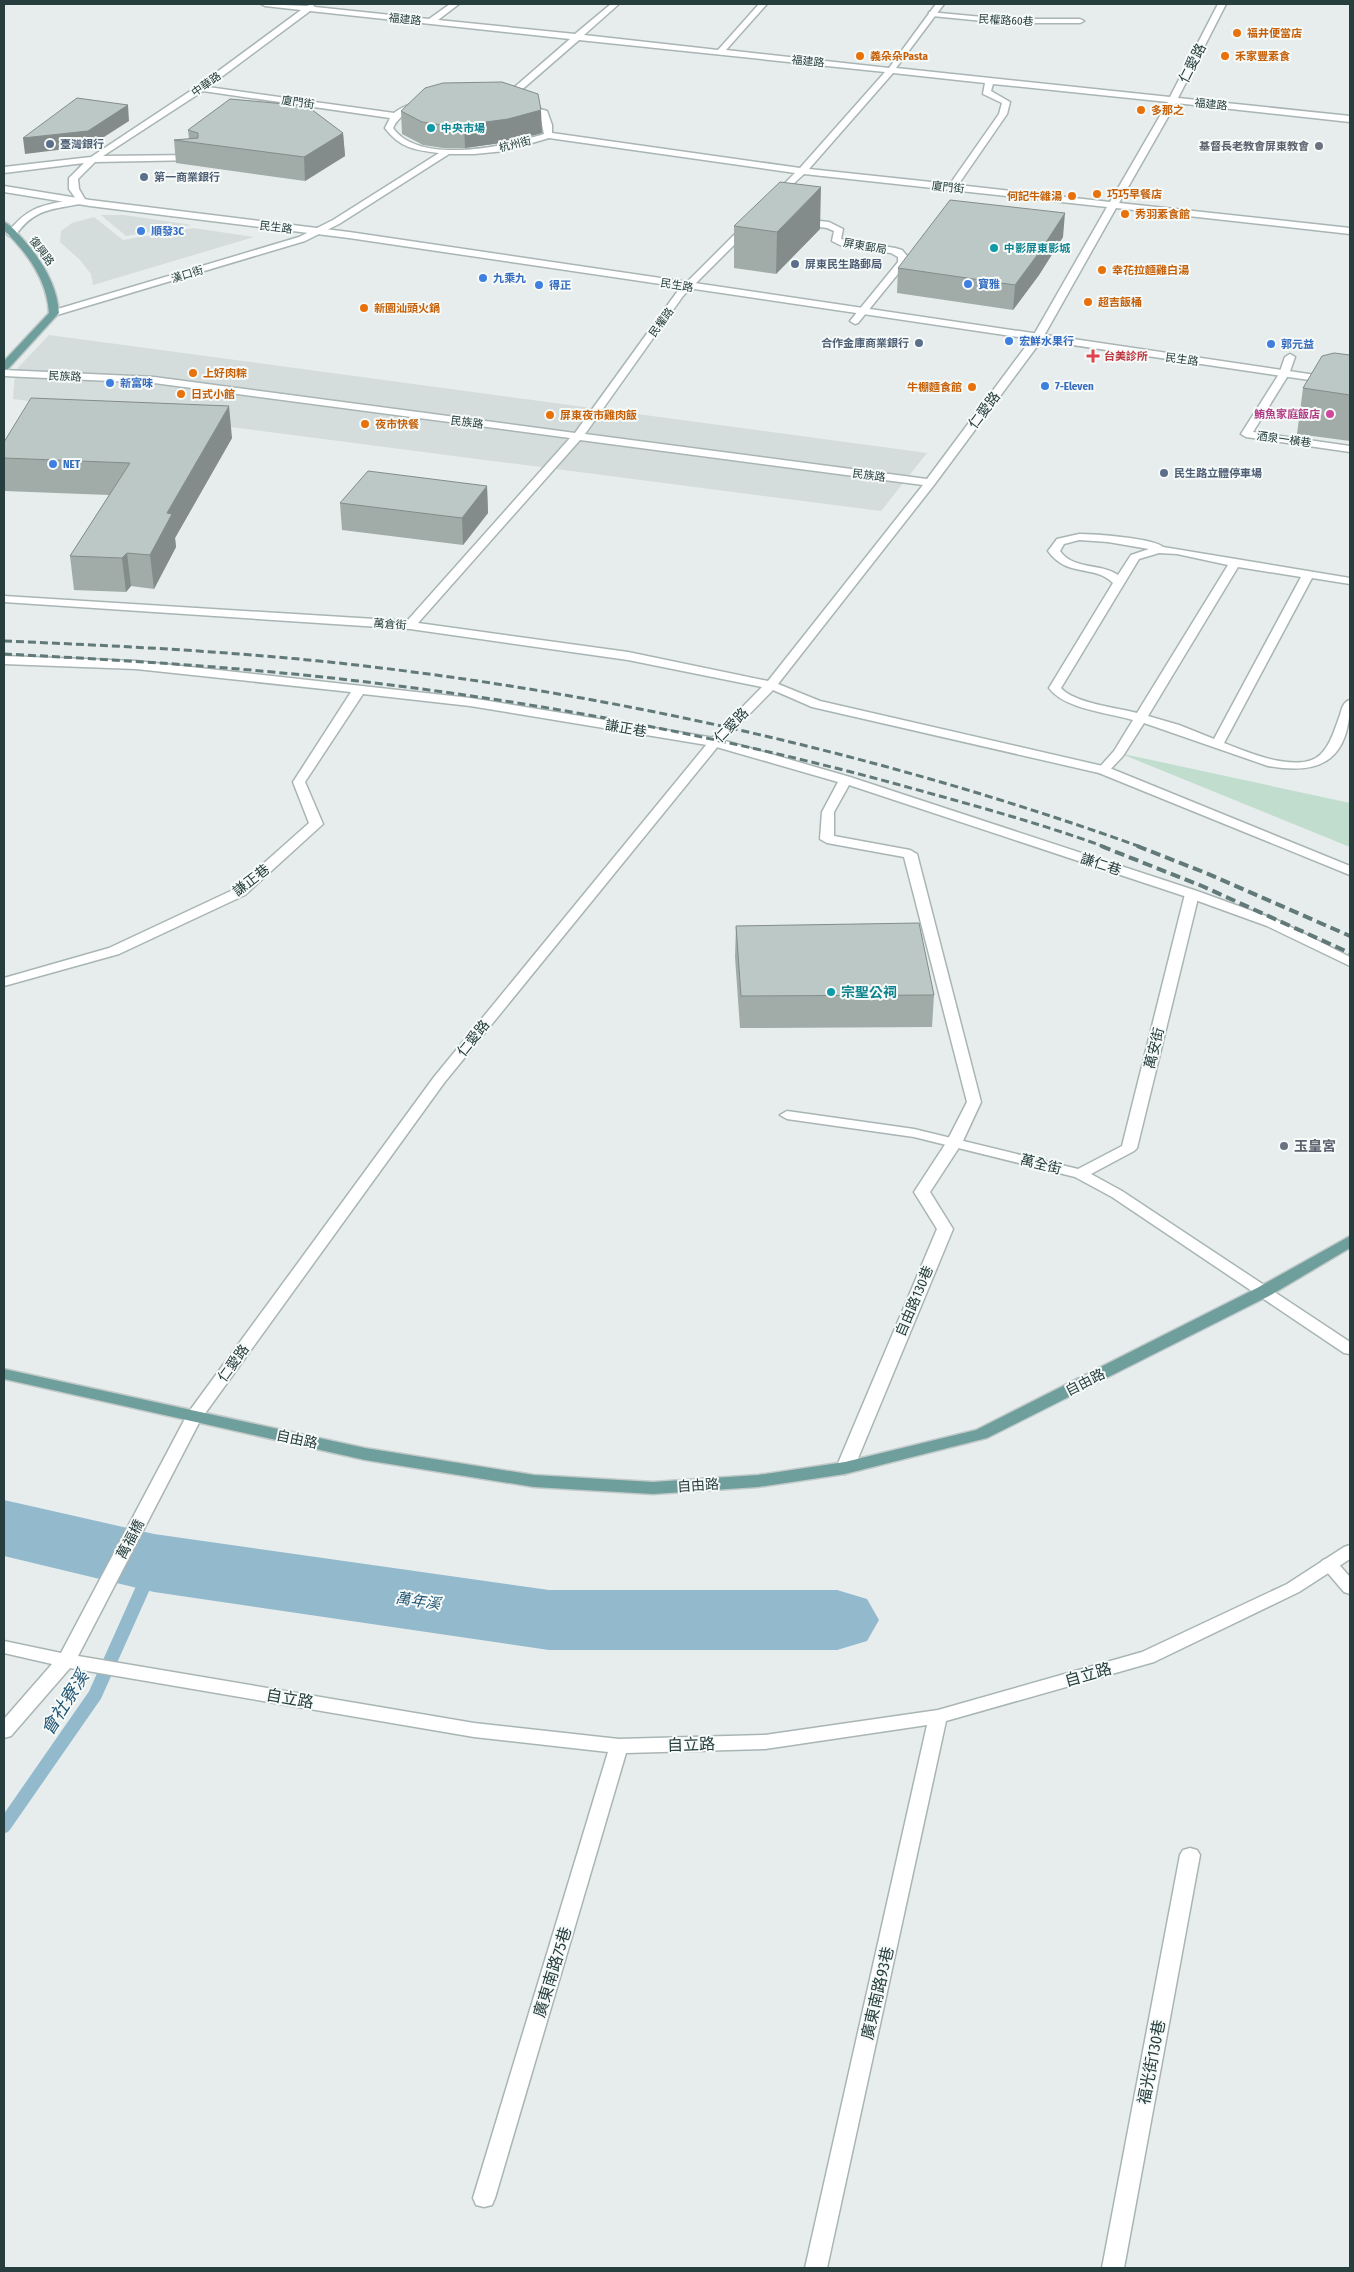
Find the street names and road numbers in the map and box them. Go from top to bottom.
street label: 福建路 [388,11,422,28]
street label: 民權路60巷 [978,13,1034,28]
street label: 仁愛路 [1175,41,1210,86]
street label: 福建路 [791,53,825,70]
street label: 中華路 [189,70,224,99]
street label: 廈門街 [281,94,315,111]
street label: 福建路 [1194,96,1228,113]
street label: 杭州街 [498,134,533,155]
street label: 廈門街 [931,179,965,196]
street label: 民生路 [259,219,293,236]
street label: 復興路 [26,234,57,268]
street label: 屏東郵局 [842,236,888,257]
street label: 漢口街 [169,263,205,286]
street label: 民生路 [660,276,694,294]
street label: 民權路 [646,305,676,339]
street label: 民生路 [1165,351,1199,368]
street label: 民族路 [48,369,82,384]
street label: 仁愛路 [965,388,1004,432]
street label: 民族路 [450,414,484,431]
street label: 酒泉一橫巷 [1256,429,1312,450]
street label: 民族路 [852,467,886,484]
street label: 萬倉街 [373,617,407,632]
street label: 仁愛路 [711,704,752,746]
street label: 謙正巷 [604,716,648,741]
street label: 謙仁巷 [1078,850,1123,879]
street label: 謙正巷 [230,861,273,900]
street label: 仁愛路 [454,1017,493,1060]
street label: 萬安街 [1141,1026,1168,1071]
street label: 萬全街 [1018,1151,1063,1178]
street label: 自由路130巷 [892,1263,937,1339]
street label: 仁愛路 [214,1341,253,1385]
street label: 自由路 [1063,1365,1108,1400]
street label: 自由路 [275,1427,319,1452]
street label: 自由路 [676,1476,720,1495]
street label: 萬福橋 [113,1517,148,1562]
street label: 自立路 [1062,1659,1114,1690]
street label: 自立路 [265,1685,315,1712]
street label: 自立路 [667,1734,715,1755]
street label: 廣東南路75巷 [530,1925,575,2020]
street label: 廣東南路93巷 [858,1945,897,2041]
street label: 福光街130巷 [1134,2018,1169,2106]

